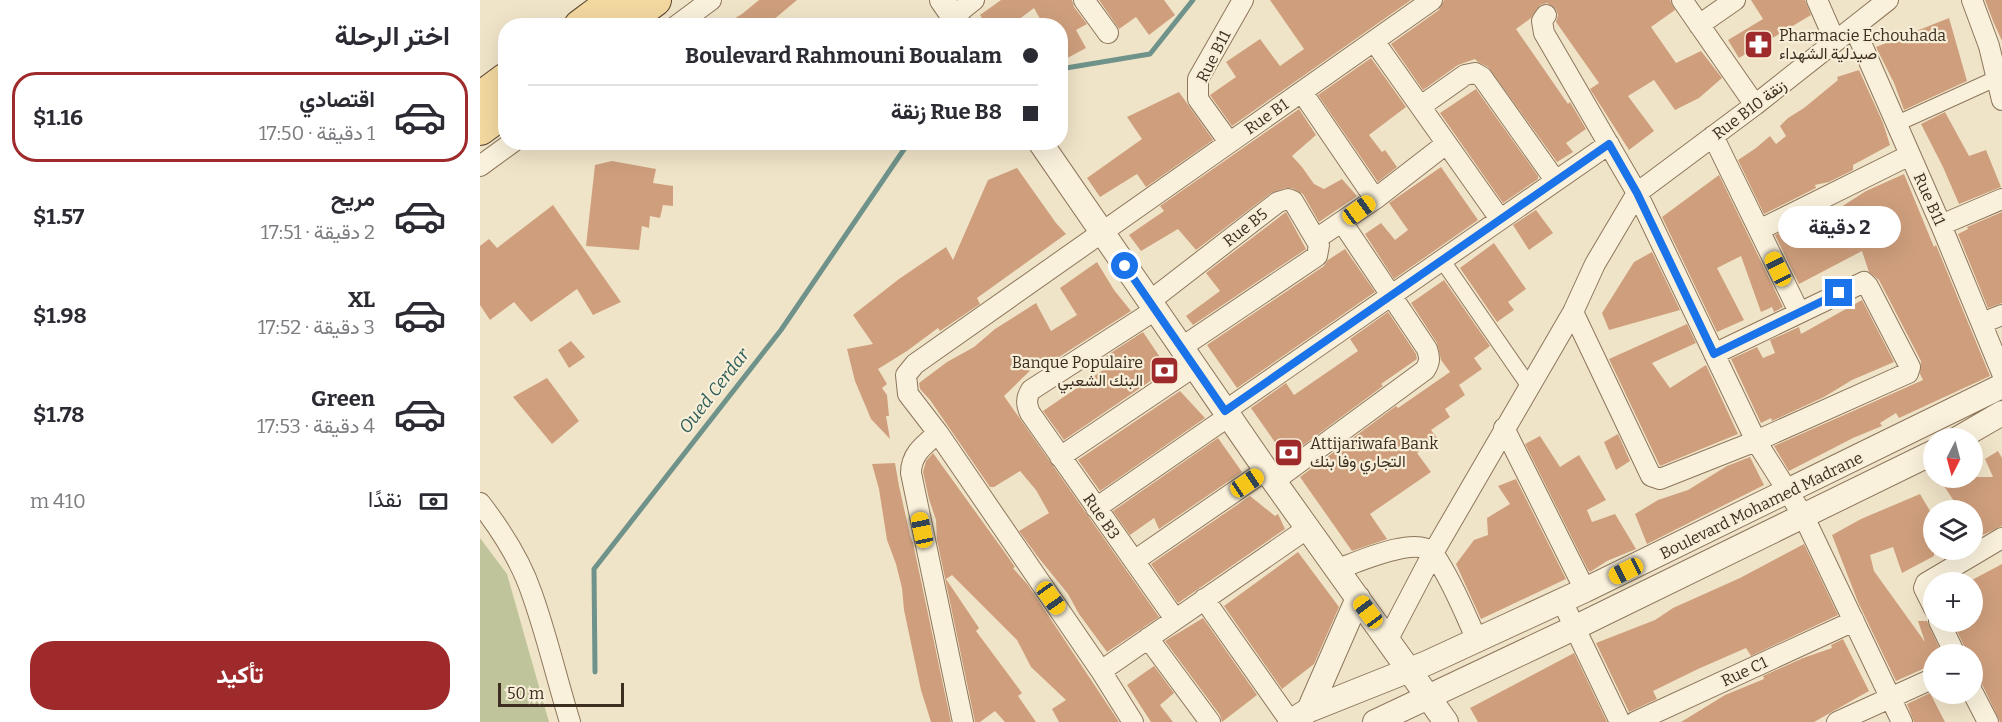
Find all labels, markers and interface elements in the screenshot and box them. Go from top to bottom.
text: اختر الرحلة [334,20,450,52]
place label: Pharmacie Echouhada صيدلية الشهداء [1779,26,1946,64]
street label: Rue B11 [1192,27,1235,85]
pharmacy icon: Pharmacie Echouhada صيدلية الشهداء [1742,28,1774,60]
text: Boulevard Rahmouni Boualam [685,42,1002,69]
street label: Rue B10 زنقة [1709,75,1791,144]
text: اقتصادي [299,86,375,113]
icon: car [393,90,447,144]
street label: Rue B1 [1241,94,1292,138]
text: Rue B8 زنقة [891,98,1002,125]
text: $1.16 [33,104,83,131]
text: 1 دقيقة · 17:50 [259,121,375,145]
street label: Rue B11 [1910,170,1950,229]
text: مريح [331,185,375,212]
icon: car [393,189,447,243]
car [1339,192,1379,228]
text: $1.57 [33,203,84,230]
street label: Rue B5 [1219,204,1271,251]
callout: 2 دقيقة [1778,206,1900,248]
text: 2 دقيقة [1808,215,1871,239]
text: 2 دقيقة · 17:51 [261,220,375,244]
car [1762,249,1794,289]
route start [1111,252,1138,279]
route end [1825,279,1852,306]
text: XL [348,286,375,313]
icon: car [393,288,447,342]
text: $1.98 [33,302,87,329]
text: 3 دقيقة · 17:52 [258,315,375,339]
water label: Oued Cerdar [674,344,754,438]
place label: Banque Populaire البنك الشعبي [1012,353,1143,394]
bank icon: Banque Populaire البنك الشعبي [1148,355,1180,387]
text: Green [311,385,375,412]
icon: car [393,387,447,441]
text: $1.78 [33,401,85,428]
text: 4 دقيقة · 17:53 [257,414,375,438]
north arrow [1923,428,1983,488]
map controls [1923,428,1983,704]
place label: Attijariwafa Bank التجاري وفا بنك [1310,434,1438,475]
bank icon: Attijariwafa Bank التجاري وفا بنك [1273,436,1305,468]
street label: Boulevard Mohamed Madrane [1657,448,1866,563]
car [1227,465,1267,501]
icon: cash [417,485,450,518]
text: نقدًا [368,486,402,513]
text: 410 m [30,489,86,513]
street label: Rue B3 [1079,490,1124,543]
button: layers [1923,500,1983,560]
car [909,511,935,549]
car [1606,555,1646,587]
button: + [1923,572,1983,632]
car [1033,578,1069,618]
car [1350,592,1386,632]
button: تأكيد [30,641,450,710]
button: − [1923,644,1983,704]
street label: Rue C1 [1718,652,1771,690]
scale bar [498,680,624,708]
text: 50 m [507,684,544,703]

